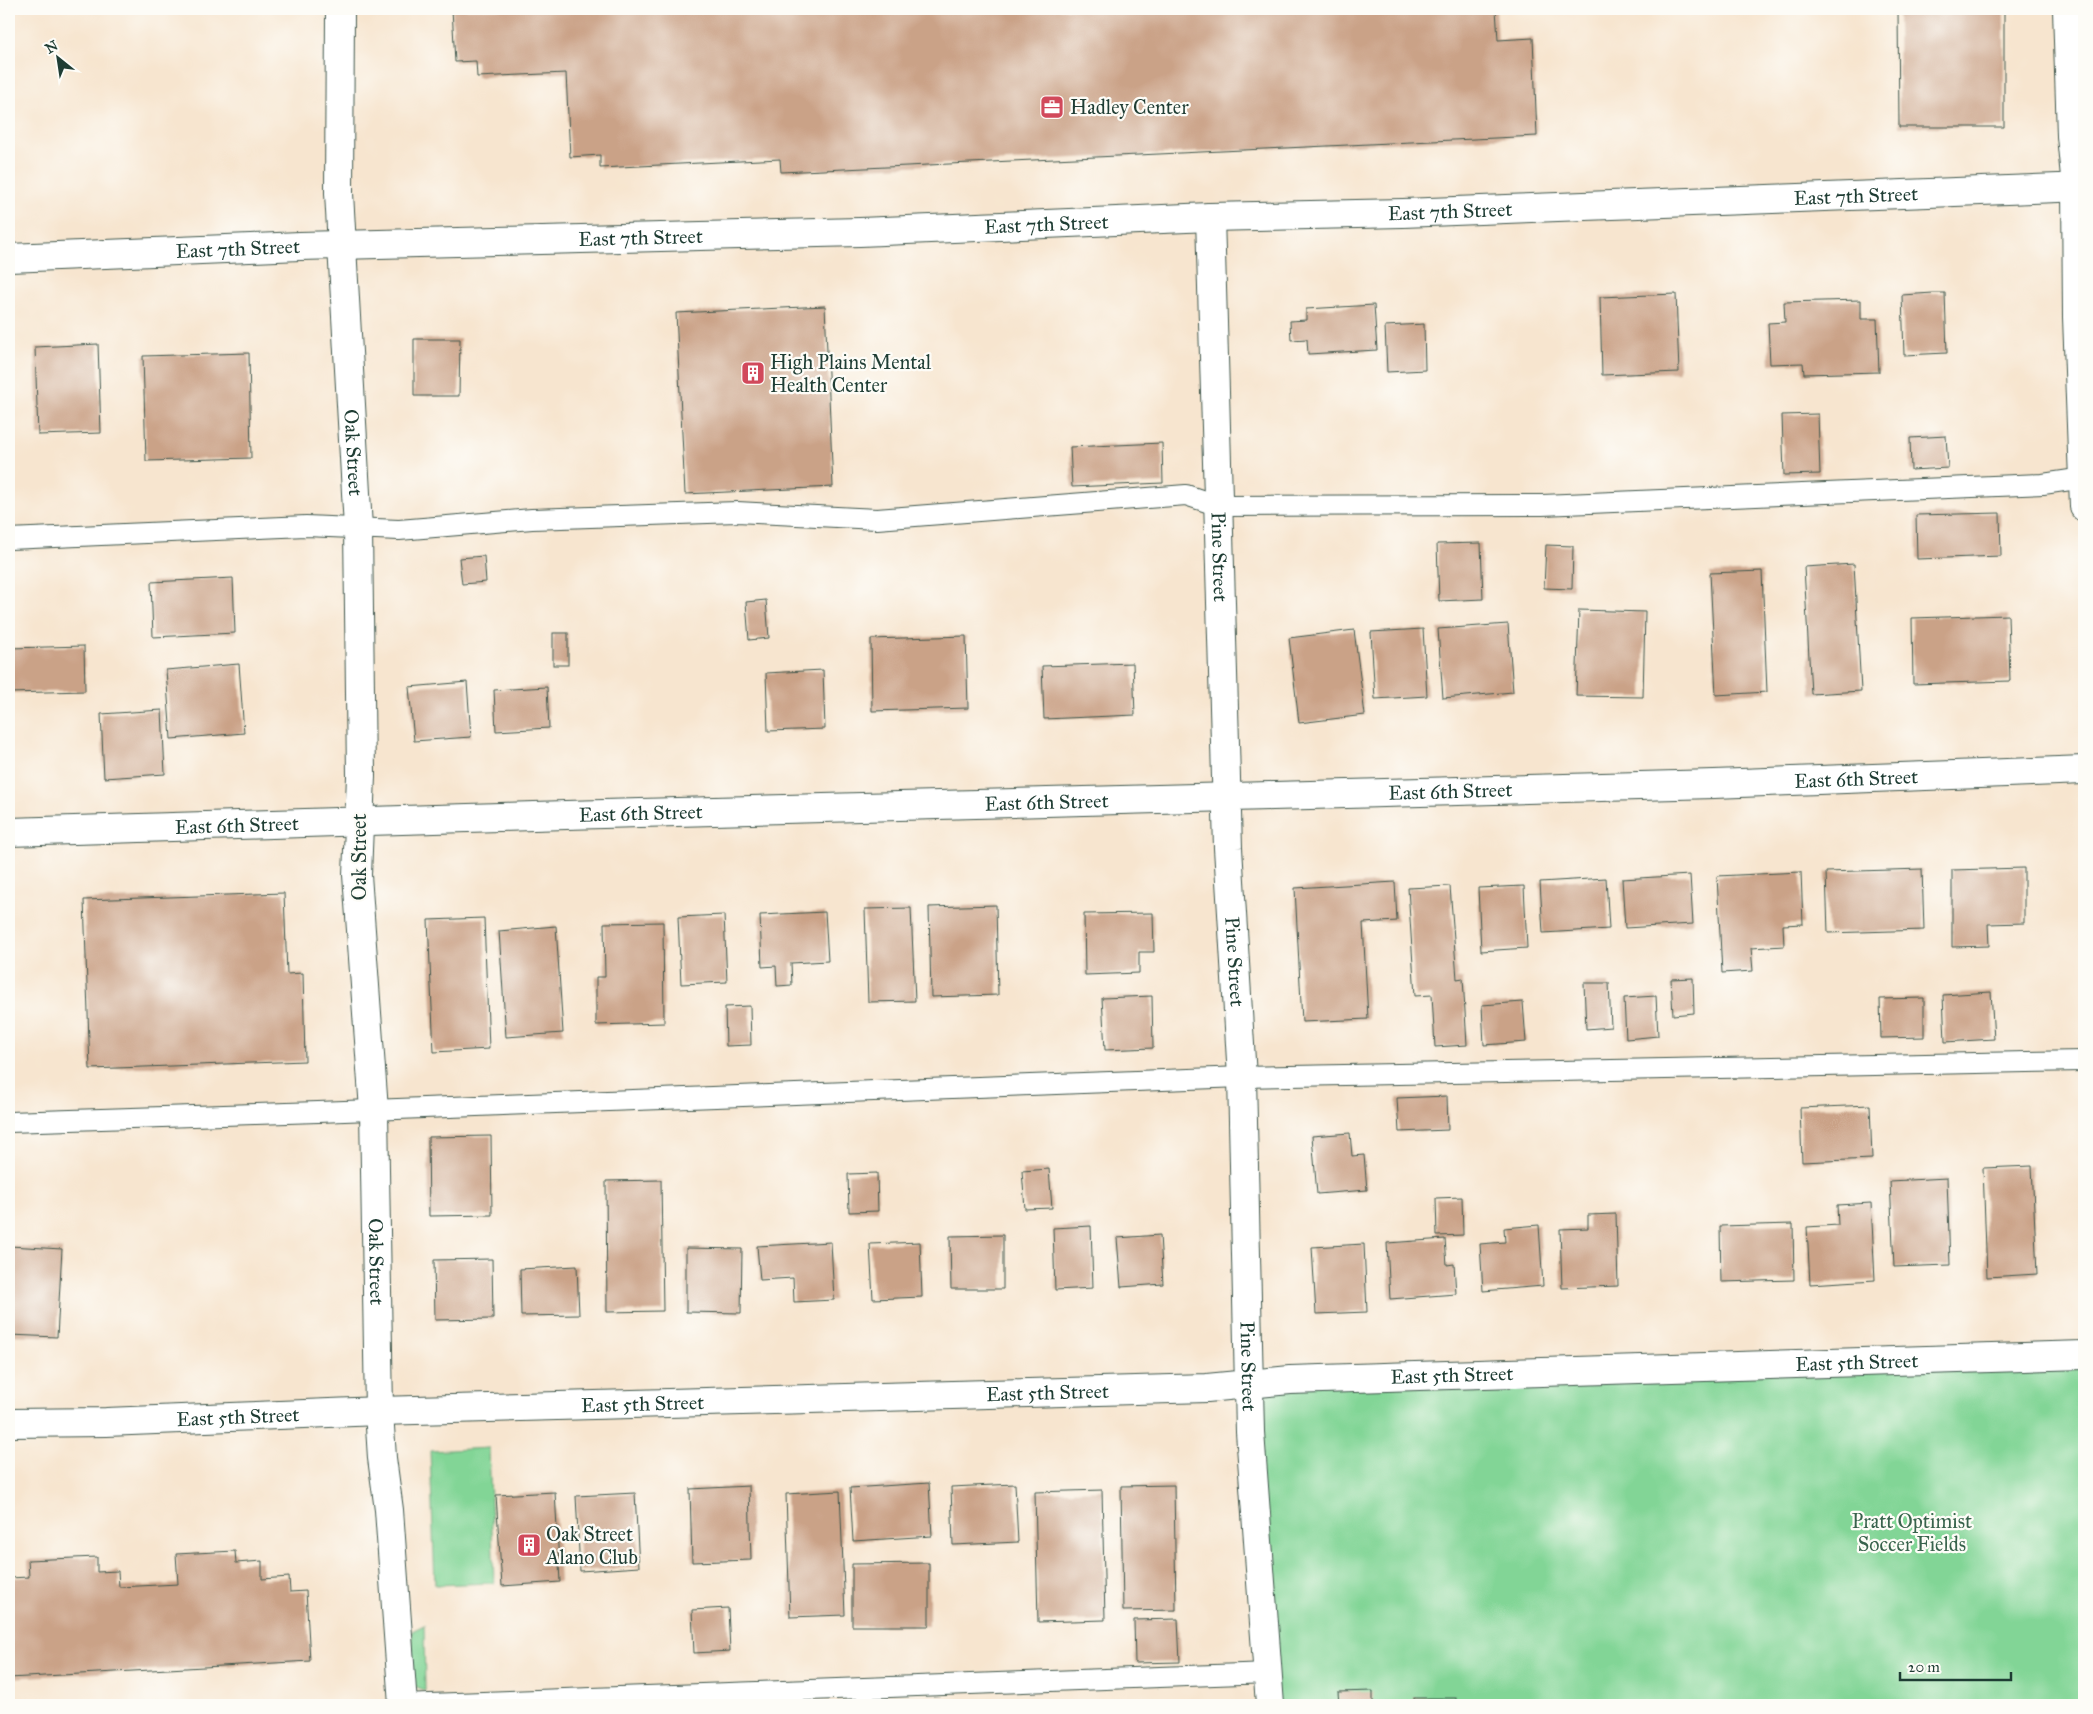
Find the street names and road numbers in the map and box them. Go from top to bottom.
street label: East 7th Street [1793,181,1919,210]
street label: East 7th Street [1388,197,1513,225]
street label: East 7th Street [984,209,1109,239]
street label: East 7th Street [578,224,703,251]
street label: East 7th Street [175,234,300,263]
street label: Oak Street [339,408,368,497]
street label: Pine Street [1206,511,1233,602]
street label: East 6th Street [1794,764,1919,793]
street label: East 6th Street [1388,777,1513,805]
street label: East 6th Street [984,788,1109,816]
street label: East 6th Street [578,799,703,827]
street label: East 6th Street [175,811,299,839]
street label: Oak Street [347,814,371,900]
street label: Pine Street [1220,916,1250,1007]
street label: Oak Street [364,1218,389,1305]
street label: Pine Street [1236,1321,1262,1412]
street label: East 5th Street [1795,1348,1919,1376]
street label: East 5th Street [1390,1361,1514,1389]
street label: East 5th Street [986,1379,1109,1406]
street label: East 5th Street [581,1390,705,1417]
street label: East 5th Street [176,1402,300,1431]

